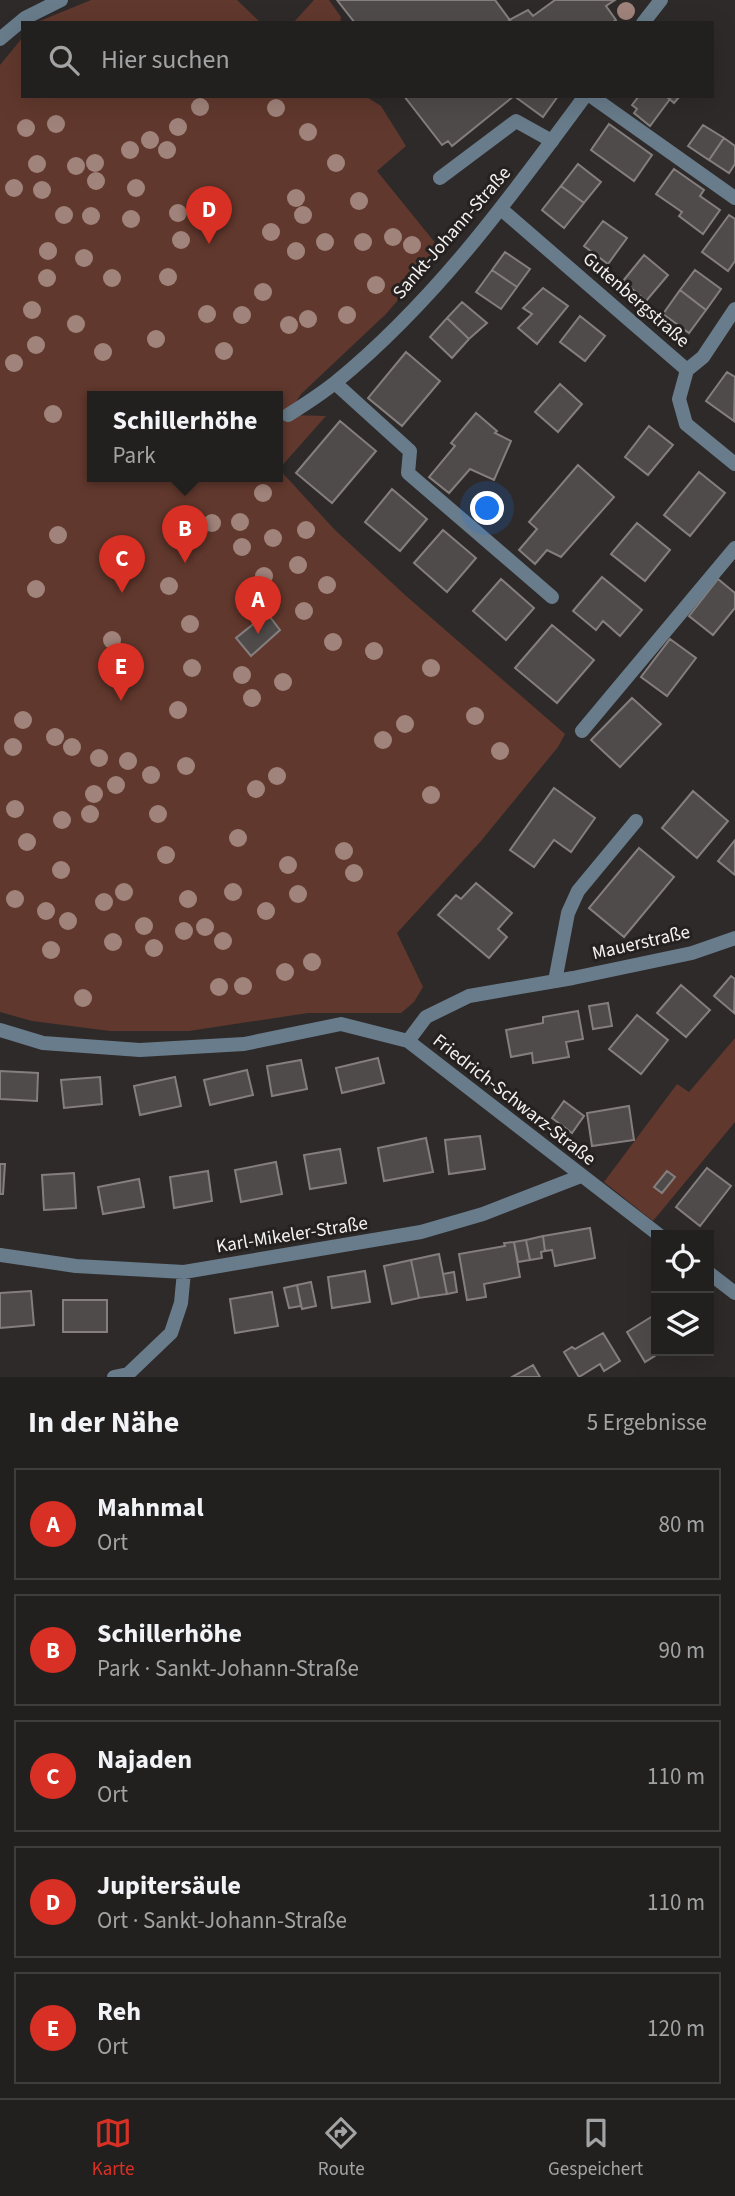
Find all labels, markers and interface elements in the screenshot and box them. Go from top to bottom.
search box [21,21,714,98]
icon: search [45,41,83,79]
text: Hier suchen [101,41,230,78]
street label: Sankt-Johann-Straße [387,161,517,305]
pin: D [186,186,232,244]
street label: Gutenbergstraße [577,246,695,354]
popup [87,391,283,482]
text: Schillerhöhe [113,402,257,439]
text: Park [113,439,156,472]
your location [470,491,504,525]
pin: B [162,505,208,563]
pin: C [99,535,145,593]
pin: A [235,576,281,634]
pin: E [98,643,144,701]
street label: Mauerstraße [589,919,693,967]
street label: Friedrich-Schwarz-Straße [427,1028,601,1172]
street label: Karl-Mikeler-Straße [214,1210,370,1260]
map controls [651,1230,714,1356]
button: locate [651,1230,714,1293]
button: layers [651,1293,714,1356]
text: In der Nähe [28,1401,179,1444]
text: 5 Ergebnisse [587,1406,707,1439]
text: Mahnmal [97,1489,204,1526]
text: A [46,1508,60,1541]
text: 80 m [658,1508,705,1541]
text: Ort [97,1526,128,1559]
text: Schillerhöhe [97,1615,242,1652]
text: B [46,1634,60,1667]
text: 90 m [658,1634,705,1667]
text: Park · Sankt-Johann-Straße [97,1652,359,1685]
text: Najaden [97,1741,192,1778]
text: C [46,1760,60,1793]
text: 110 m [647,1760,705,1793]
text: Ort [97,1778,128,1811]
text: Jupitersäule [97,1867,241,1904]
text: D [46,1886,60,1919]
text: 110 m [647,1886,705,1919]
text: Ort · Sankt-Johann-Straße [97,1904,347,1937]
text: Reh [97,1993,141,2030]
text: E [47,2012,59,2045]
text: 120 m [647,2012,705,2045]
text: Ort [97,2030,128,2063]
tab: Karte [92,2114,134,2183]
tab: Route [318,2114,365,2183]
tab: Gespeichert [548,2114,643,2183]

